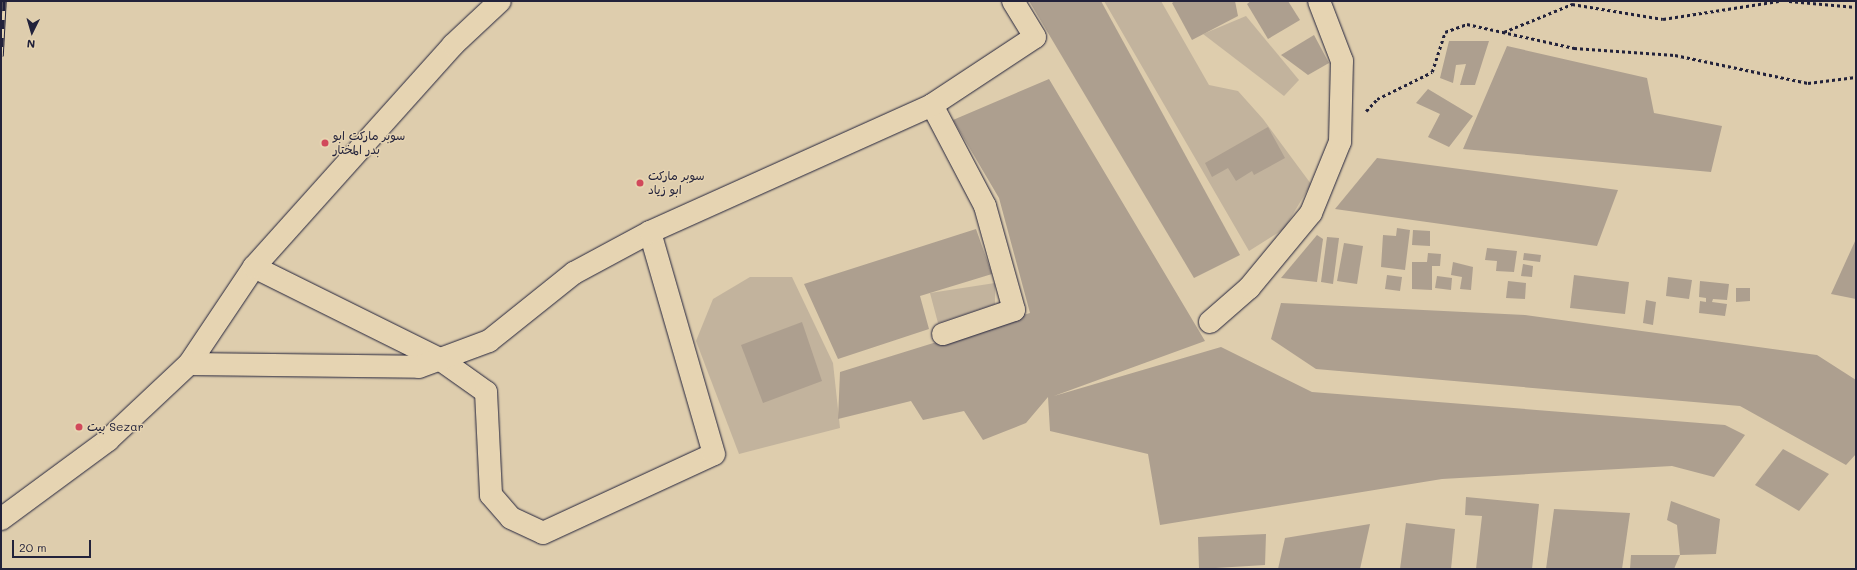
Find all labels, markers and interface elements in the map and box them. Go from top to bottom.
north arrow [12,12,52,52]
text: N [26,37,36,52]
place label: سوبر ماركت ابو بدر المختار [333,129,405,157]
marker: سوبر ماركت ابو بدر المختار [320,138,330,148]
place label: سوبر ماركت ابو زياد [648,169,705,197]
marker: سوبر ماركت ابو زياد [635,178,645,188]
place label: بيت Sezar [87,420,144,434]
marker: بيت Sezar [74,422,84,432]
scale bar [14,532,93,558]
text: 20 m [19,539,47,555]

